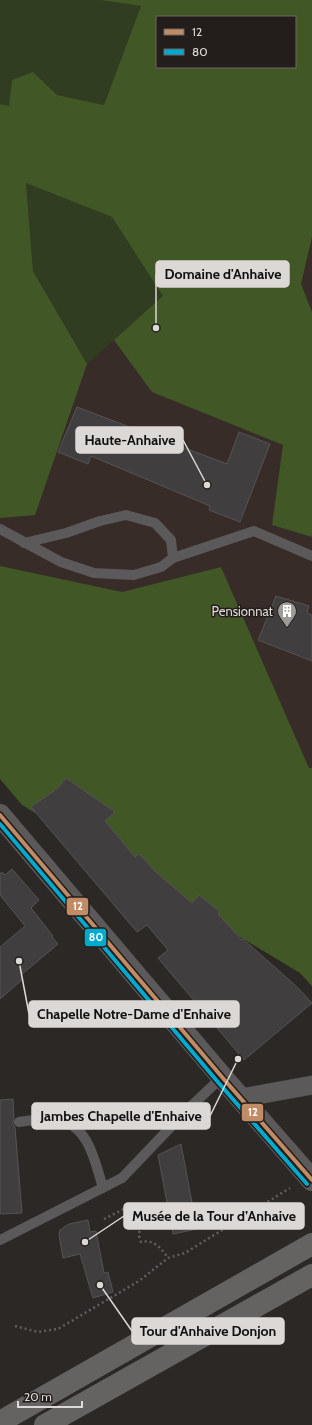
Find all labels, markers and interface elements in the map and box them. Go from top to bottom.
legend [156,16,296,68]
text: 12 [192,24,202,39]
text: 80 [192,44,208,59]
callout: Domaine d'Anhaive [156,261,289,287]
text: Domaine d'Anhaive [164,265,282,283]
callout: Haute-Anhaive [76,427,183,453]
text: Haute-Anhaive [84,431,176,449]
building icon: Pensionnat [276,600,298,628]
place label: Pensionnat [211,603,274,619]
line badge: 12 [66,897,89,916]
text: 12 [73,899,83,913]
line badge: 80 [84,928,107,947]
text: 80 [89,930,103,944]
callout: Chapelle Notre-Dame d'Enhaive [29,1001,239,1027]
text: Chapelle Notre-Dame d'Enhaive [37,1005,231,1023]
callout: Jambes Chapelle d'Enhaive [32,1103,210,1129]
line badge: 12 [241,1103,264,1122]
text: 12 [248,1105,258,1119]
text: Jambes Chapelle d'Enhaive [39,1107,202,1125]
callout: Musée de la Tour d’Anhaive [124,1203,304,1229]
text: Musée de la Tour d’Anhaive [132,1207,296,1225]
callout: Tour d'Anhaive Donjon [132,1318,284,1344]
text: Tour d'Anhaive Donjon [140,1322,276,1340]
scale bar [18,1383,82,1409]
text: 20 m [24,1389,52,1404]

